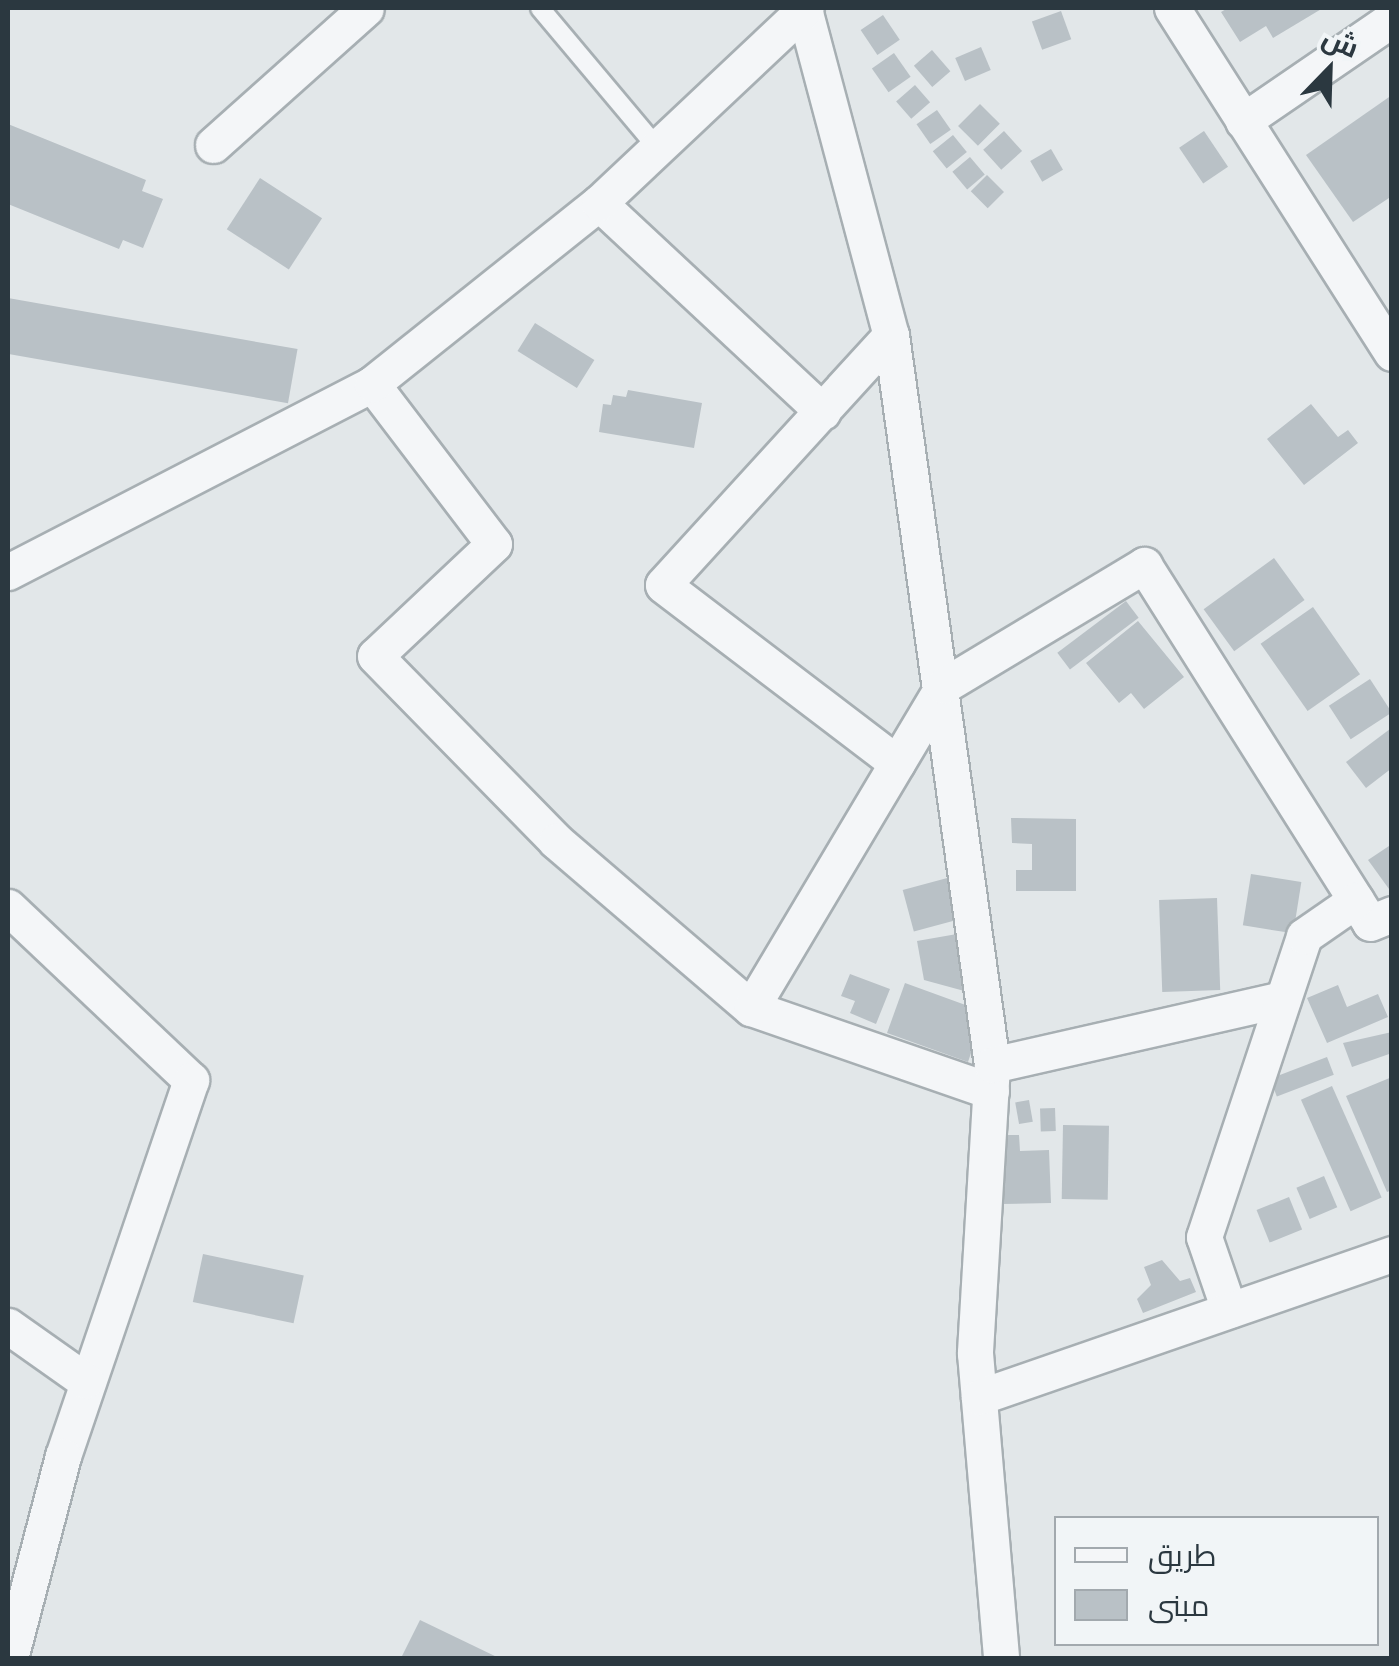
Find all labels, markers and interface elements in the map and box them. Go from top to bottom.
north arrow [1279,20,1379,120]
text: ش [1318,21,1364,63]
legend [1054,1516,1379,1646]
text: طريق [1148,1538,1217,1572]
text: مبنى [1148,1588,1209,1622]

